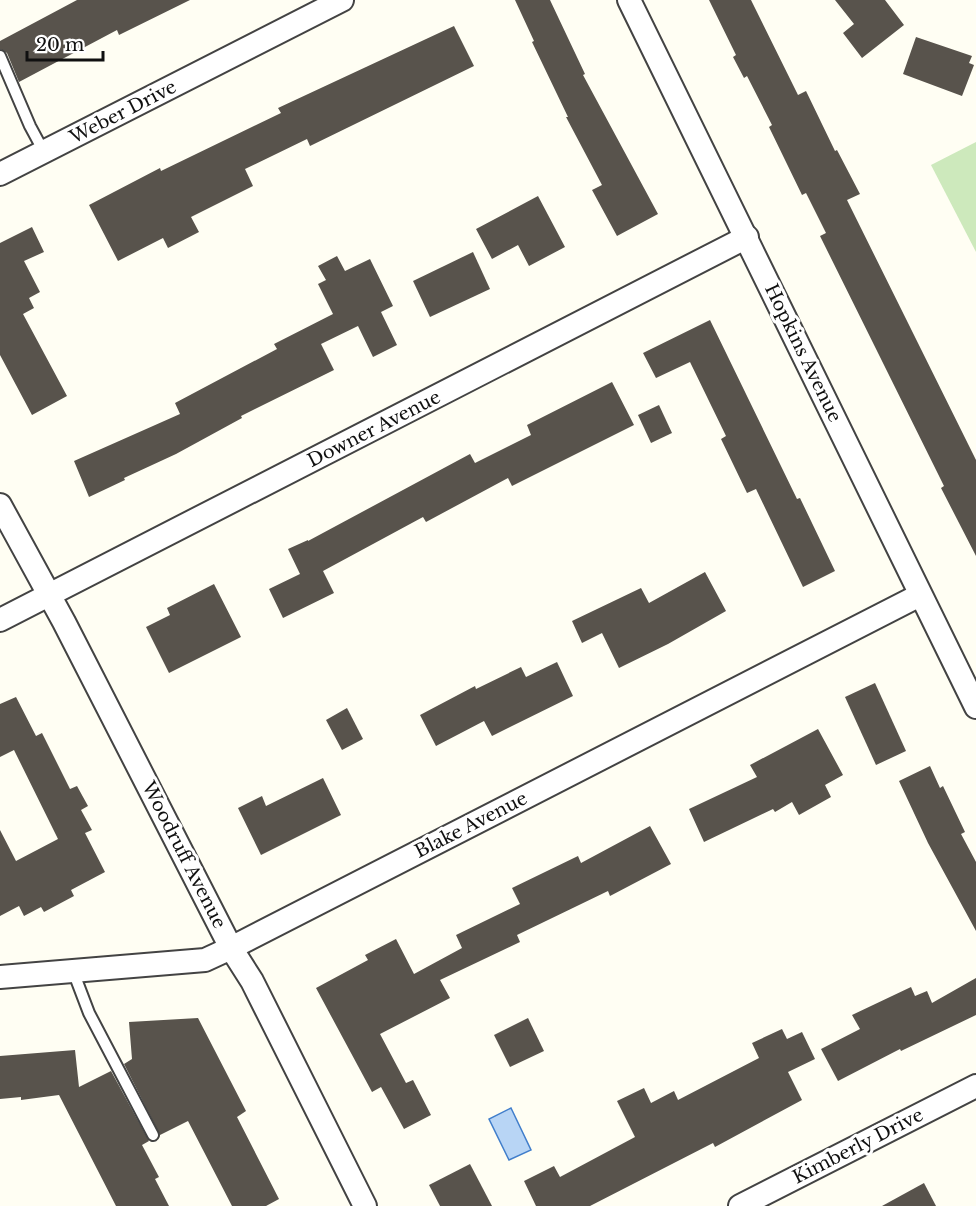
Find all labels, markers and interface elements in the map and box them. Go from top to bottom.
scale bar [27,24,104,62]
text: 20 m [36,34,84,56]
street label: Weber Drive [65,76,180,149]
street label: Hopkins Avenue [760,280,846,426]
street label: Downer Avenue [304,386,444,472]
street label: Woodruff Avenue [137,777,231,932]
street label: Blake Avenue [411,787,531,863]
street label: Kimberly Drive [789,1104,927,1188]

